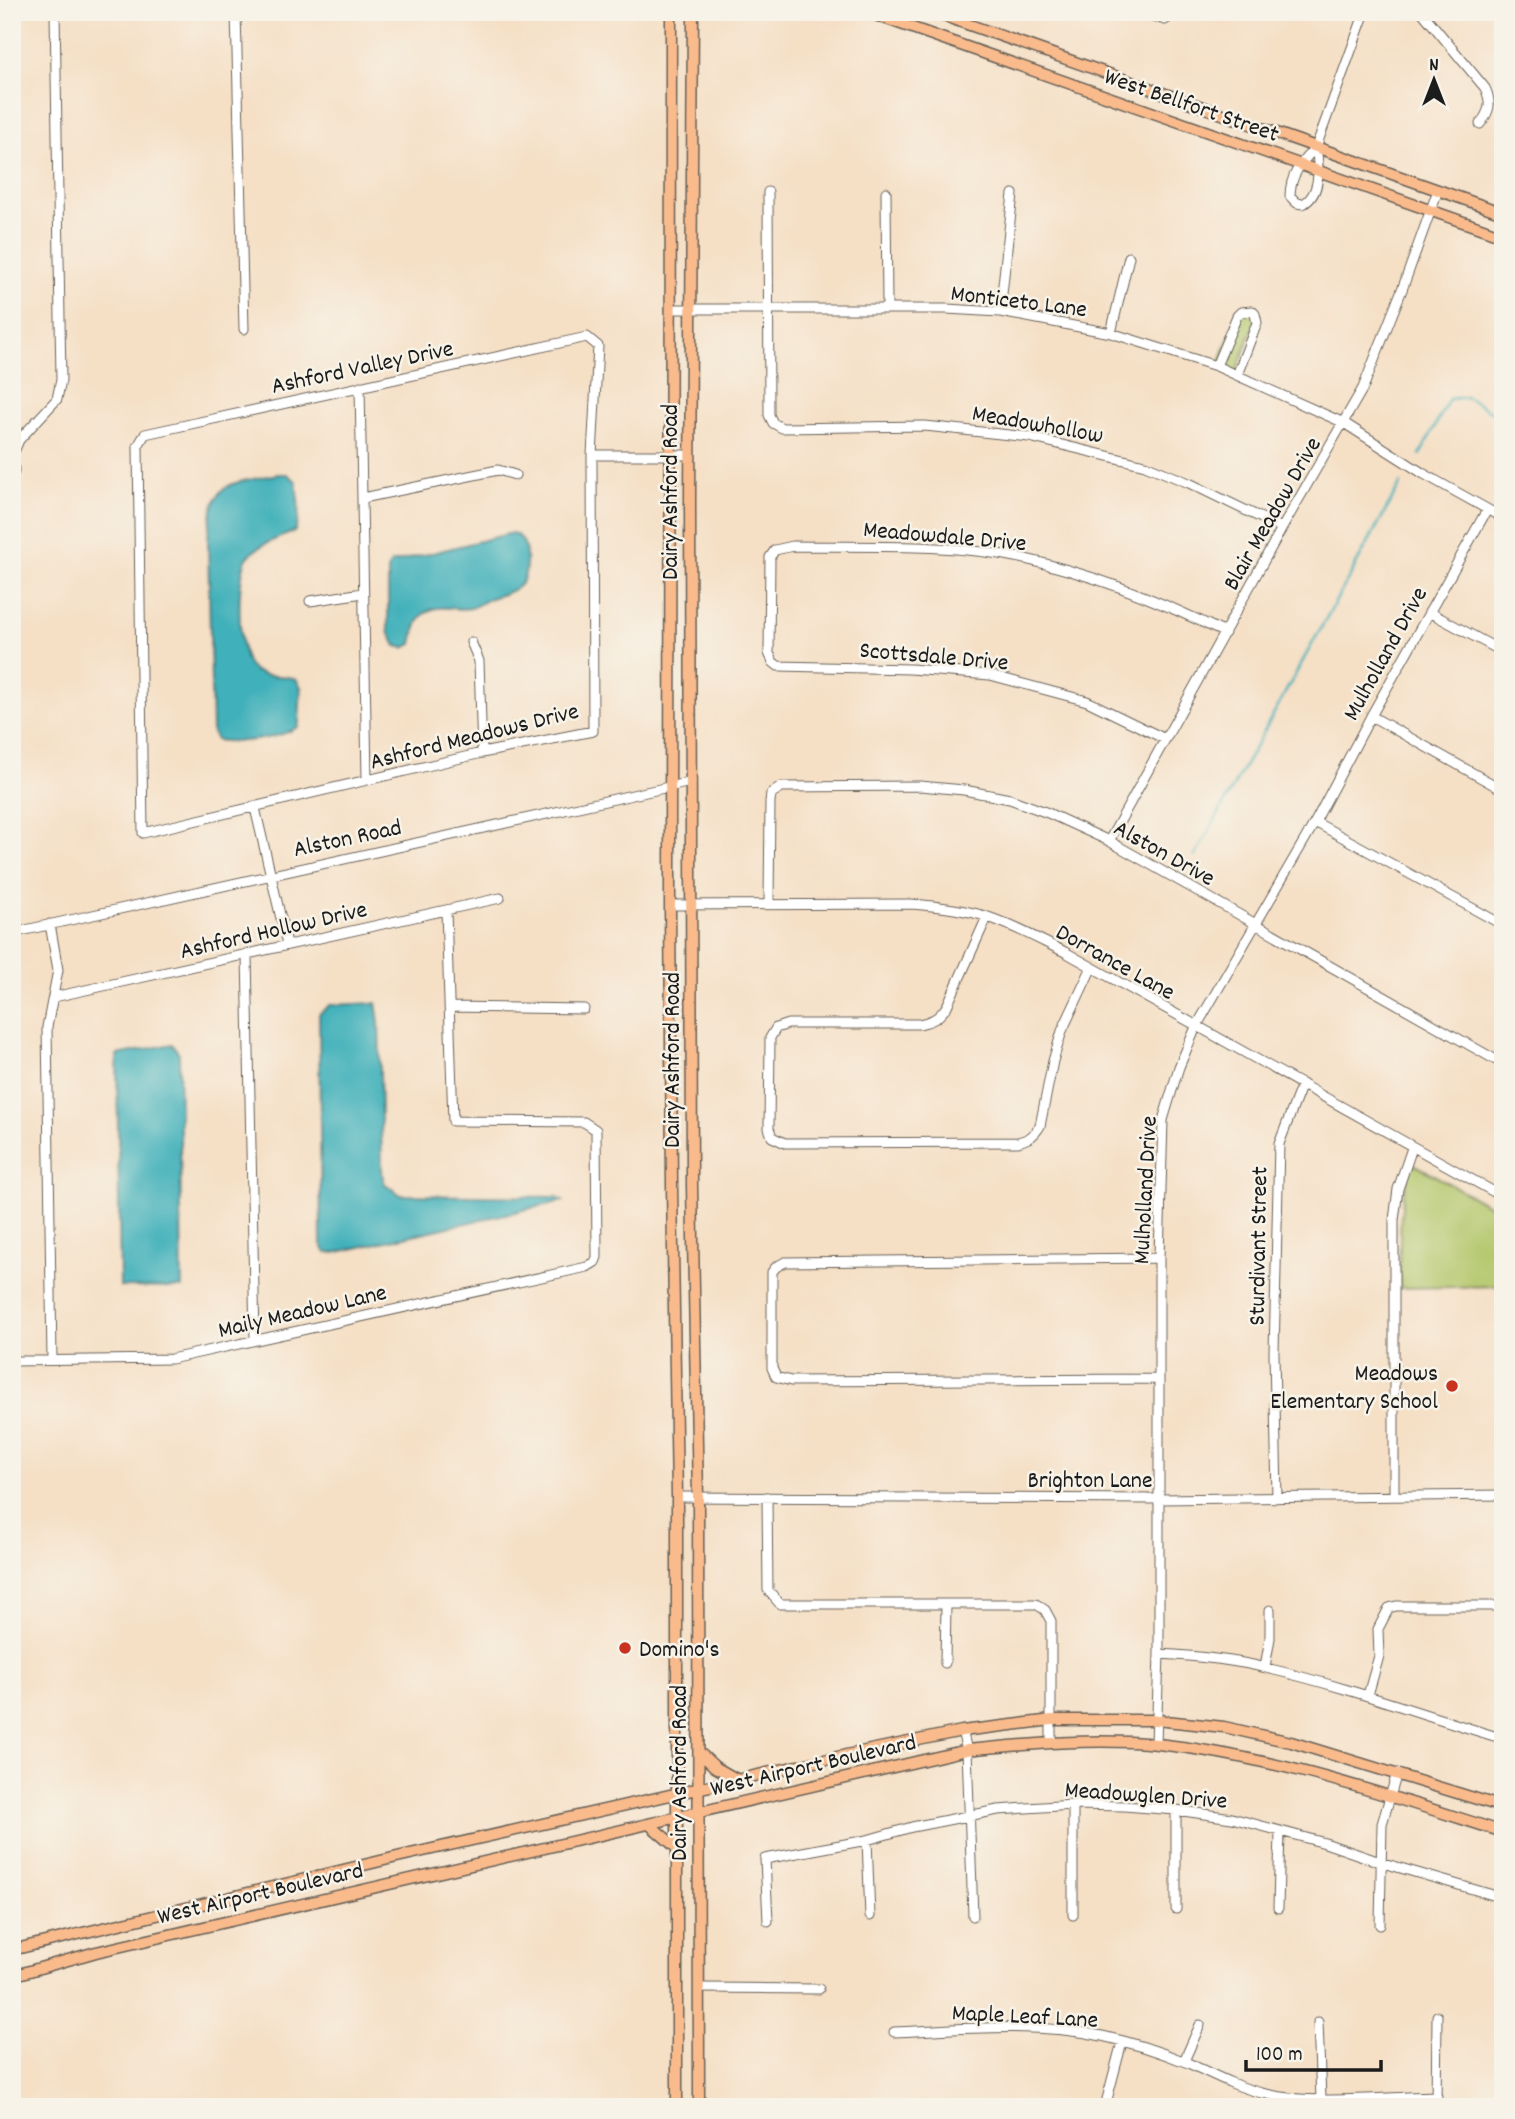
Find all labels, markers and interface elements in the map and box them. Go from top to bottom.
north arrow [1400,46,1470,116]
text: N [1429,53,1439,80]
street label: West Bellfort Street [1099,61,1283,153]
street label: Monticeto Lane [949,278,1089,328]
street label: Ashford Valley Drive [268,333,457,405]
street label: Meadowhollow [969,398,1106,454]
street label: Dairy Ashford Road [655,404,689,580]
street label: Blair Meadow Drive [1216,431,1331,598]
street label: Meadowdale Drive [862,514,1028,562]
street label: Mulholland Drive [1336,581,1438,728]
street label: Scottsdale Drive [858,635,1010,681]
street label: Ashford Meadows Drive [367,696,583,780]
street label: Alston Road [290,812,405,868]
street label: Alston Drive [1107,813,1220,896]
street label: Ashford Hollow Drive [177,894,371,970]
street label: Dorrance Lane [1049,917,1180,1010]
street label: Dairy Ashford Road [657,972,691,1148]
street label: Mulholland Drive [1126,1115,1168,1265]
street label: Sturdivant Street [1242,1166,1278,1326]
street label: Maily Meadow Lane [215,1277,390,1349]
place label: Meadows Elementary School [1270,1358,1438,1420]
marker: Meadows Elementary School [1444,1378,1460,1394]
street label: Brighton Lane [1027,1465,1153,1499]
place label: Domino's [639,1634,720,1668]
marker: Domino's [617,1640,633,1656]
street label: Dairy Ashford Road [664,1685,698,1861]
street label: West Airport Boulevard [707,1727,920,1807]
street label: Meadowglen Drive [1063,1774,1228,1820]
street label: West Airport Boulevard [154,1855,367,1935]
street label: Maple Leaf Lane [951,1997,1099,2039]
scale bar [1246,2028,1380,2072]
text: 100 m [1256,2041,1303,2071]

